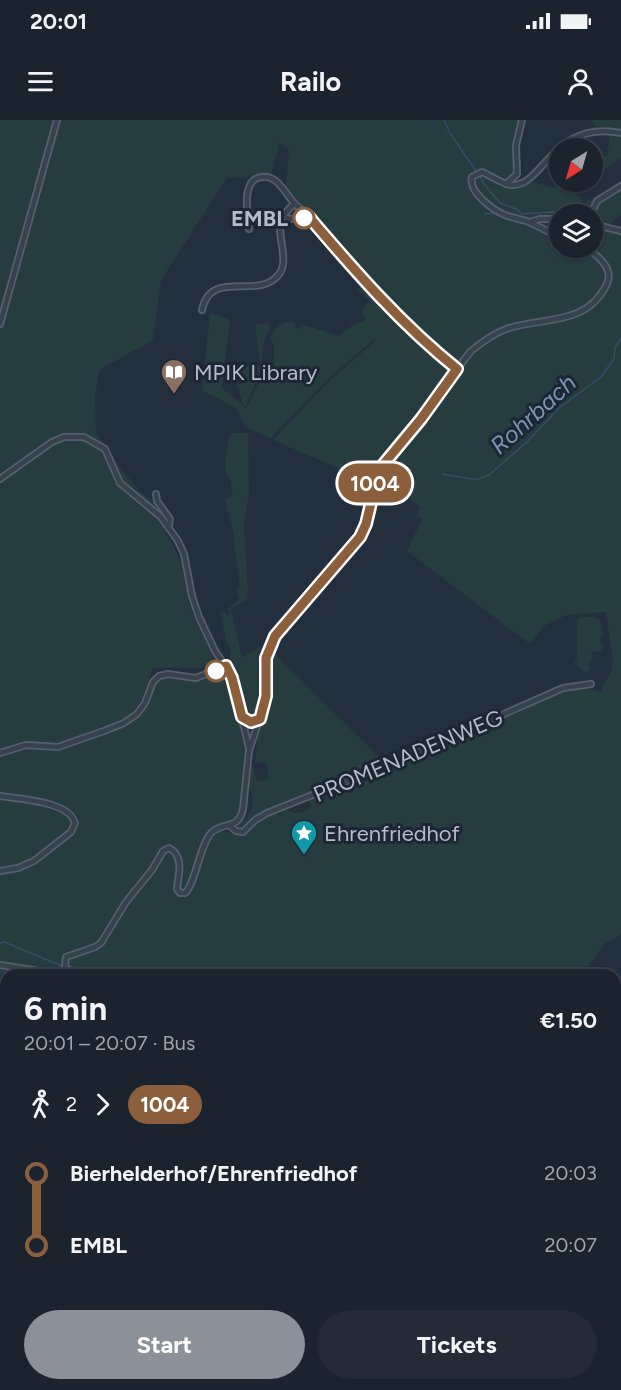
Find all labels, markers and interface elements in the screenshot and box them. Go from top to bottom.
text: 20:01 [30,8,87,35]
icon: menu [24,65,57,98]
text: Railo [280,65,341,98]
icon: person [564,65,597,98]
north arrow [549,138,603,192]
map controls [549,138,603,258]
button: layers [549,204,603,258]
place label: EMBL [231,205,288,232]
marker: EMBL [293,207,315,229]
library icon: MPIK Library [159,357,189,395]
place label: MPIK Library [194,359,318,386]
water label: Rohrbach [484,368,582,460]
line badge: 1004 [333,464,417,502]
text: 1004 [350,471,400,496]
unlabelled marker [205,660,227,682]
street label: PROMENADENWEG [309,704,507,808]
place icon: Ehrenfriedhof [289,818,319,856]
place label: Ehrenfriedhof [324,820,461,847]
text: 6 min [24,989,107,1028]
text: €1.50 [540,1007,597,1034]
text: 20:01 – 20:07 · Bus [24,1031,195,1055]
icon: walk [24,1088,57,1121]
icon: forward [86,1088,119,1121]
text: 2 [66,1092,77,1116]
text: 1004 [140,1092,190,1117]
text: Bierhelderhof/Ehrenfriedhof [70,1160,358,1187]
text: 20:03 [544,1161,597,1185]
text: EMBL [70,1232,127,1259]
text: 20:07 [544,1233,597,1257]
button: Start [24,1310,305,1379]
button: Tickets [317,1310,597,1379]

